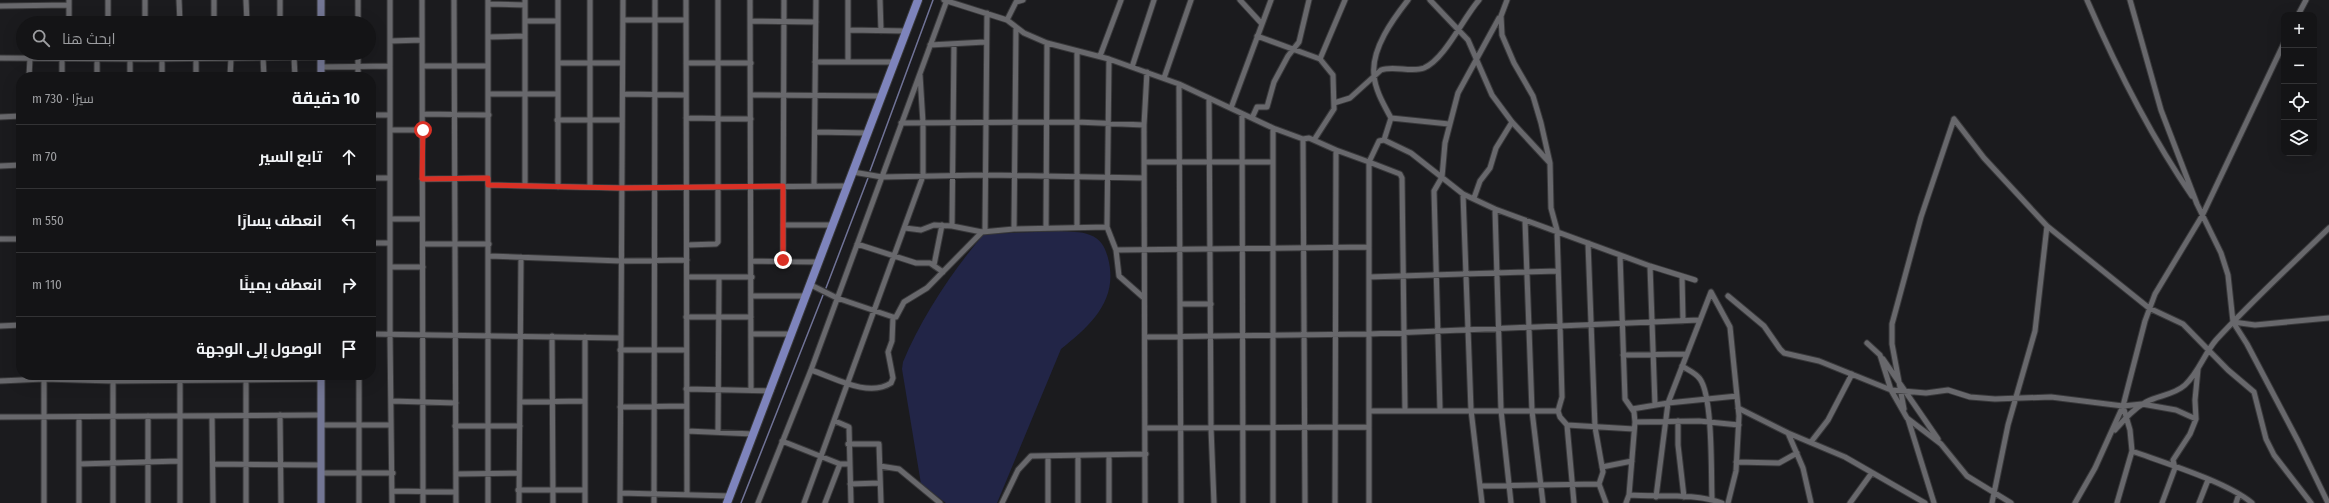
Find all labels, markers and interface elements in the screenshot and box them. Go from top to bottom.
map controls [2281,12,2317,156]
button: + [2281,12,2317,48]
search box [16,16,376,60]
icon: search [30,27,52,49]
text: ابحث هنا [62,30,116,48]
button: − [2281,48,2317,84]
button: locate [2281,84,2317,120]
text: 10 دقيقة [292,88,360,109]
text: سيرًا · 730 m [32,91,94,106]
button: layers [2281,120,2317,156]
route start [414,121,432,139]
icon: ahead [338,146,360,168]
text: تابع السير [259,148,322,166]
text: 70 m [32,149,57,164]
icon: left [338,210,360,232]
text: انعطف يسارًا [237,212,322,230]
text: 550 m [32,213,64,228]
route end [774,251,792,269]
icon: right [338,274,360,296]
text: انعطف يمينًا [239,276,322,294]
text: 110 m [32,277,62,292]
icon: arrive [338,338,360,360]
text: الوصول إلى الوجهة [196,340,322,358]

